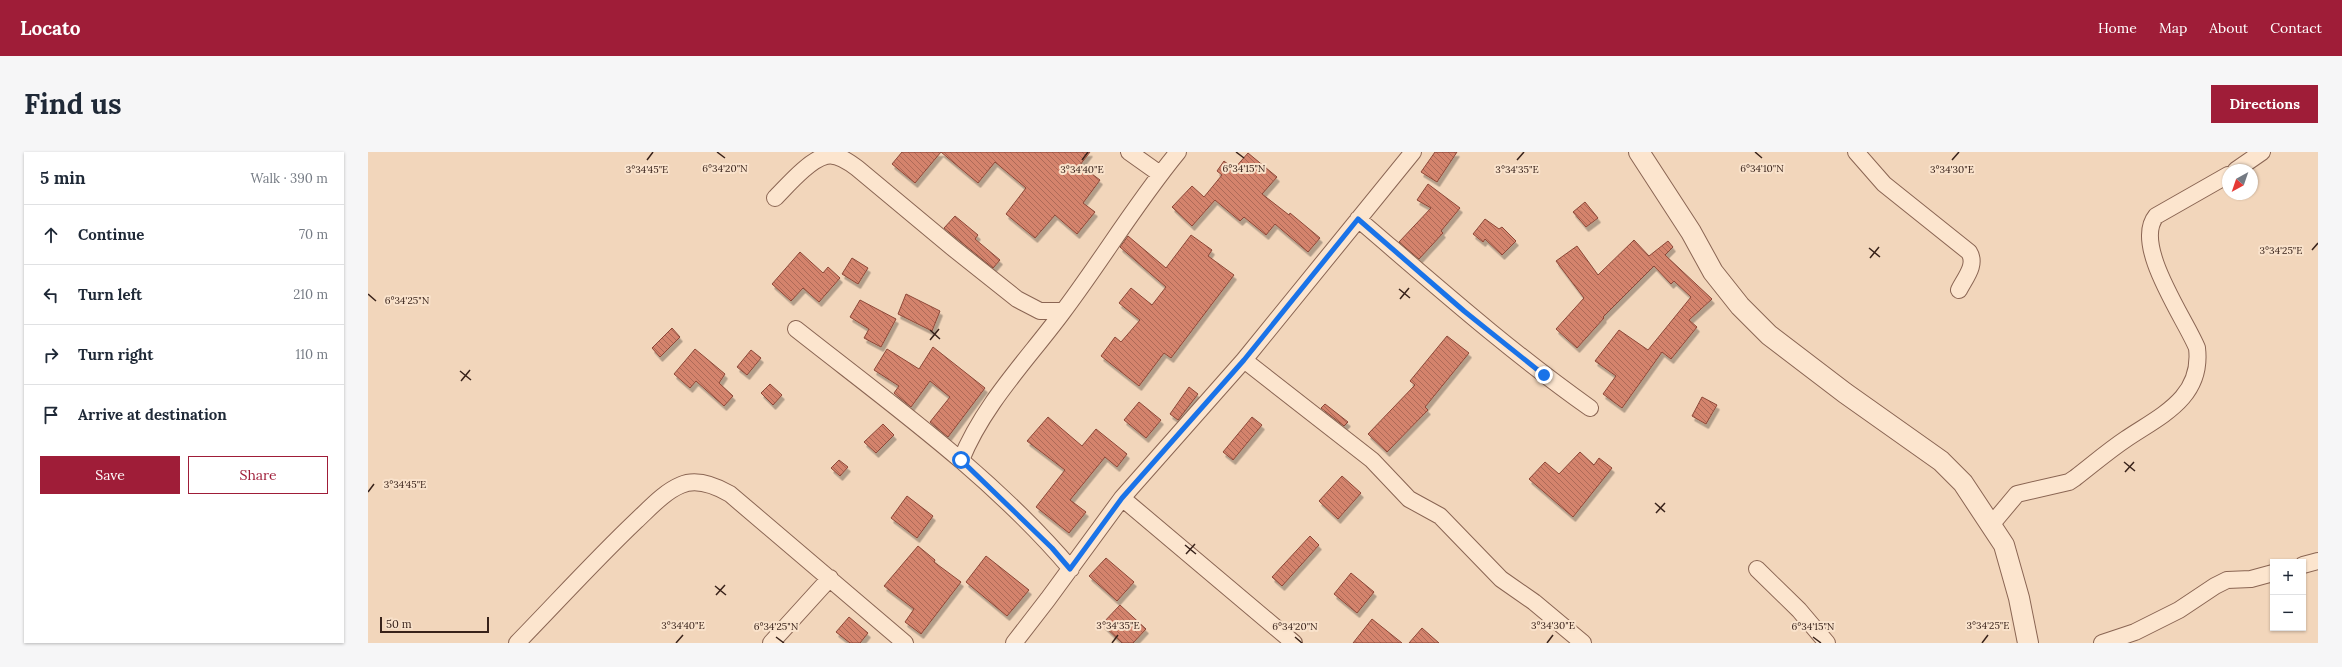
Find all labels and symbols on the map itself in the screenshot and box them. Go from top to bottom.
text: 6°34'20"N [702,162,748,175]
text: 6°34'15"N [1223,162,1266,175]
text: 6°34'10"N [1740,162,1784,175]
text: 3°34'45"E [626,163,668,176]
text: 3°34'40"E [1060,163,1104,176]
text: 3°34'35"E [1495,163,1539,176]
text: 3°34'30"E [1930,163,1974,176]
north arrow [2222,164,2258,200]
text: 3°34'25"E [2259,244,2303,257]
text: 6°34'25"N [385,294,430,307]
route end [1535,366,1553,384]
route start [952,451,970,469]
text: 3°34'45"E [384,478,426,491]
scale bar [380,615,489,634]
text: 3°34'40"E [661,619,705,632]
text: 3°34'35"E [1096,619,1140,632]
text: 3°34'30"E [1531,619,1575,632]
text: 3°34'25"E [1966,619,2010,632]
text: 6°34'25"N [754,620,799,633]
text: 6°34'20"N [1272,620,1318,633]
text: 6°34'15"N [1792,620,1835,633]

